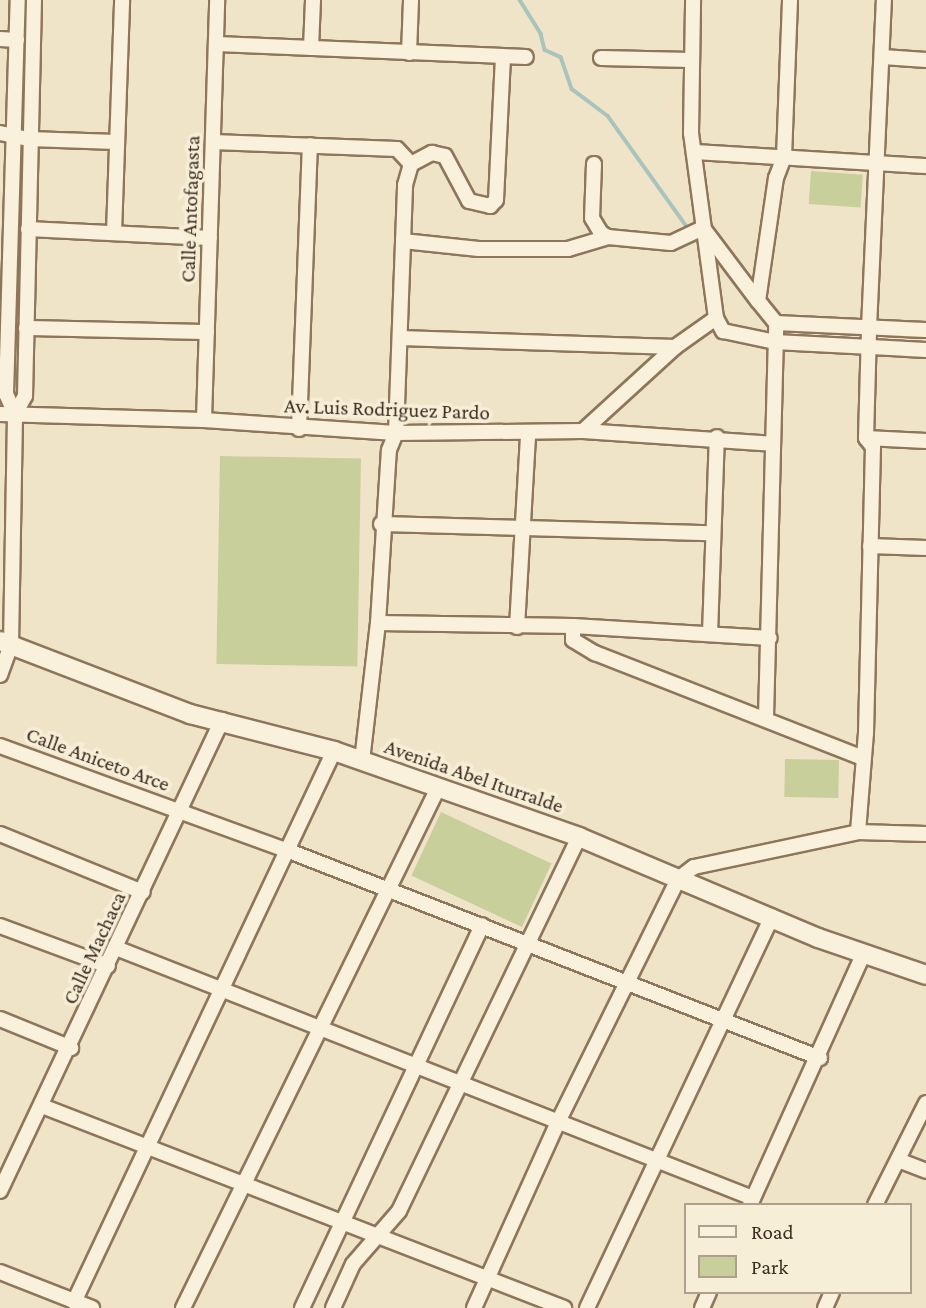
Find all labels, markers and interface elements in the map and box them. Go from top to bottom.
street label: Calle Antofagasta [175,135,205,283]
street label: Av. Luis Rodriguez Pardo [284,393,490,425]
street label: Calle Aniceto Arce [23,721,173,797]
street label: Avenida Abel Iturralde [381,734,567,818]
street label: Calle Machaca [57,888,131,1008]
legend [684,1203,912,1294]
text: Road [751,1220,794,1244]
text: Park [751,1255,788,1279]

